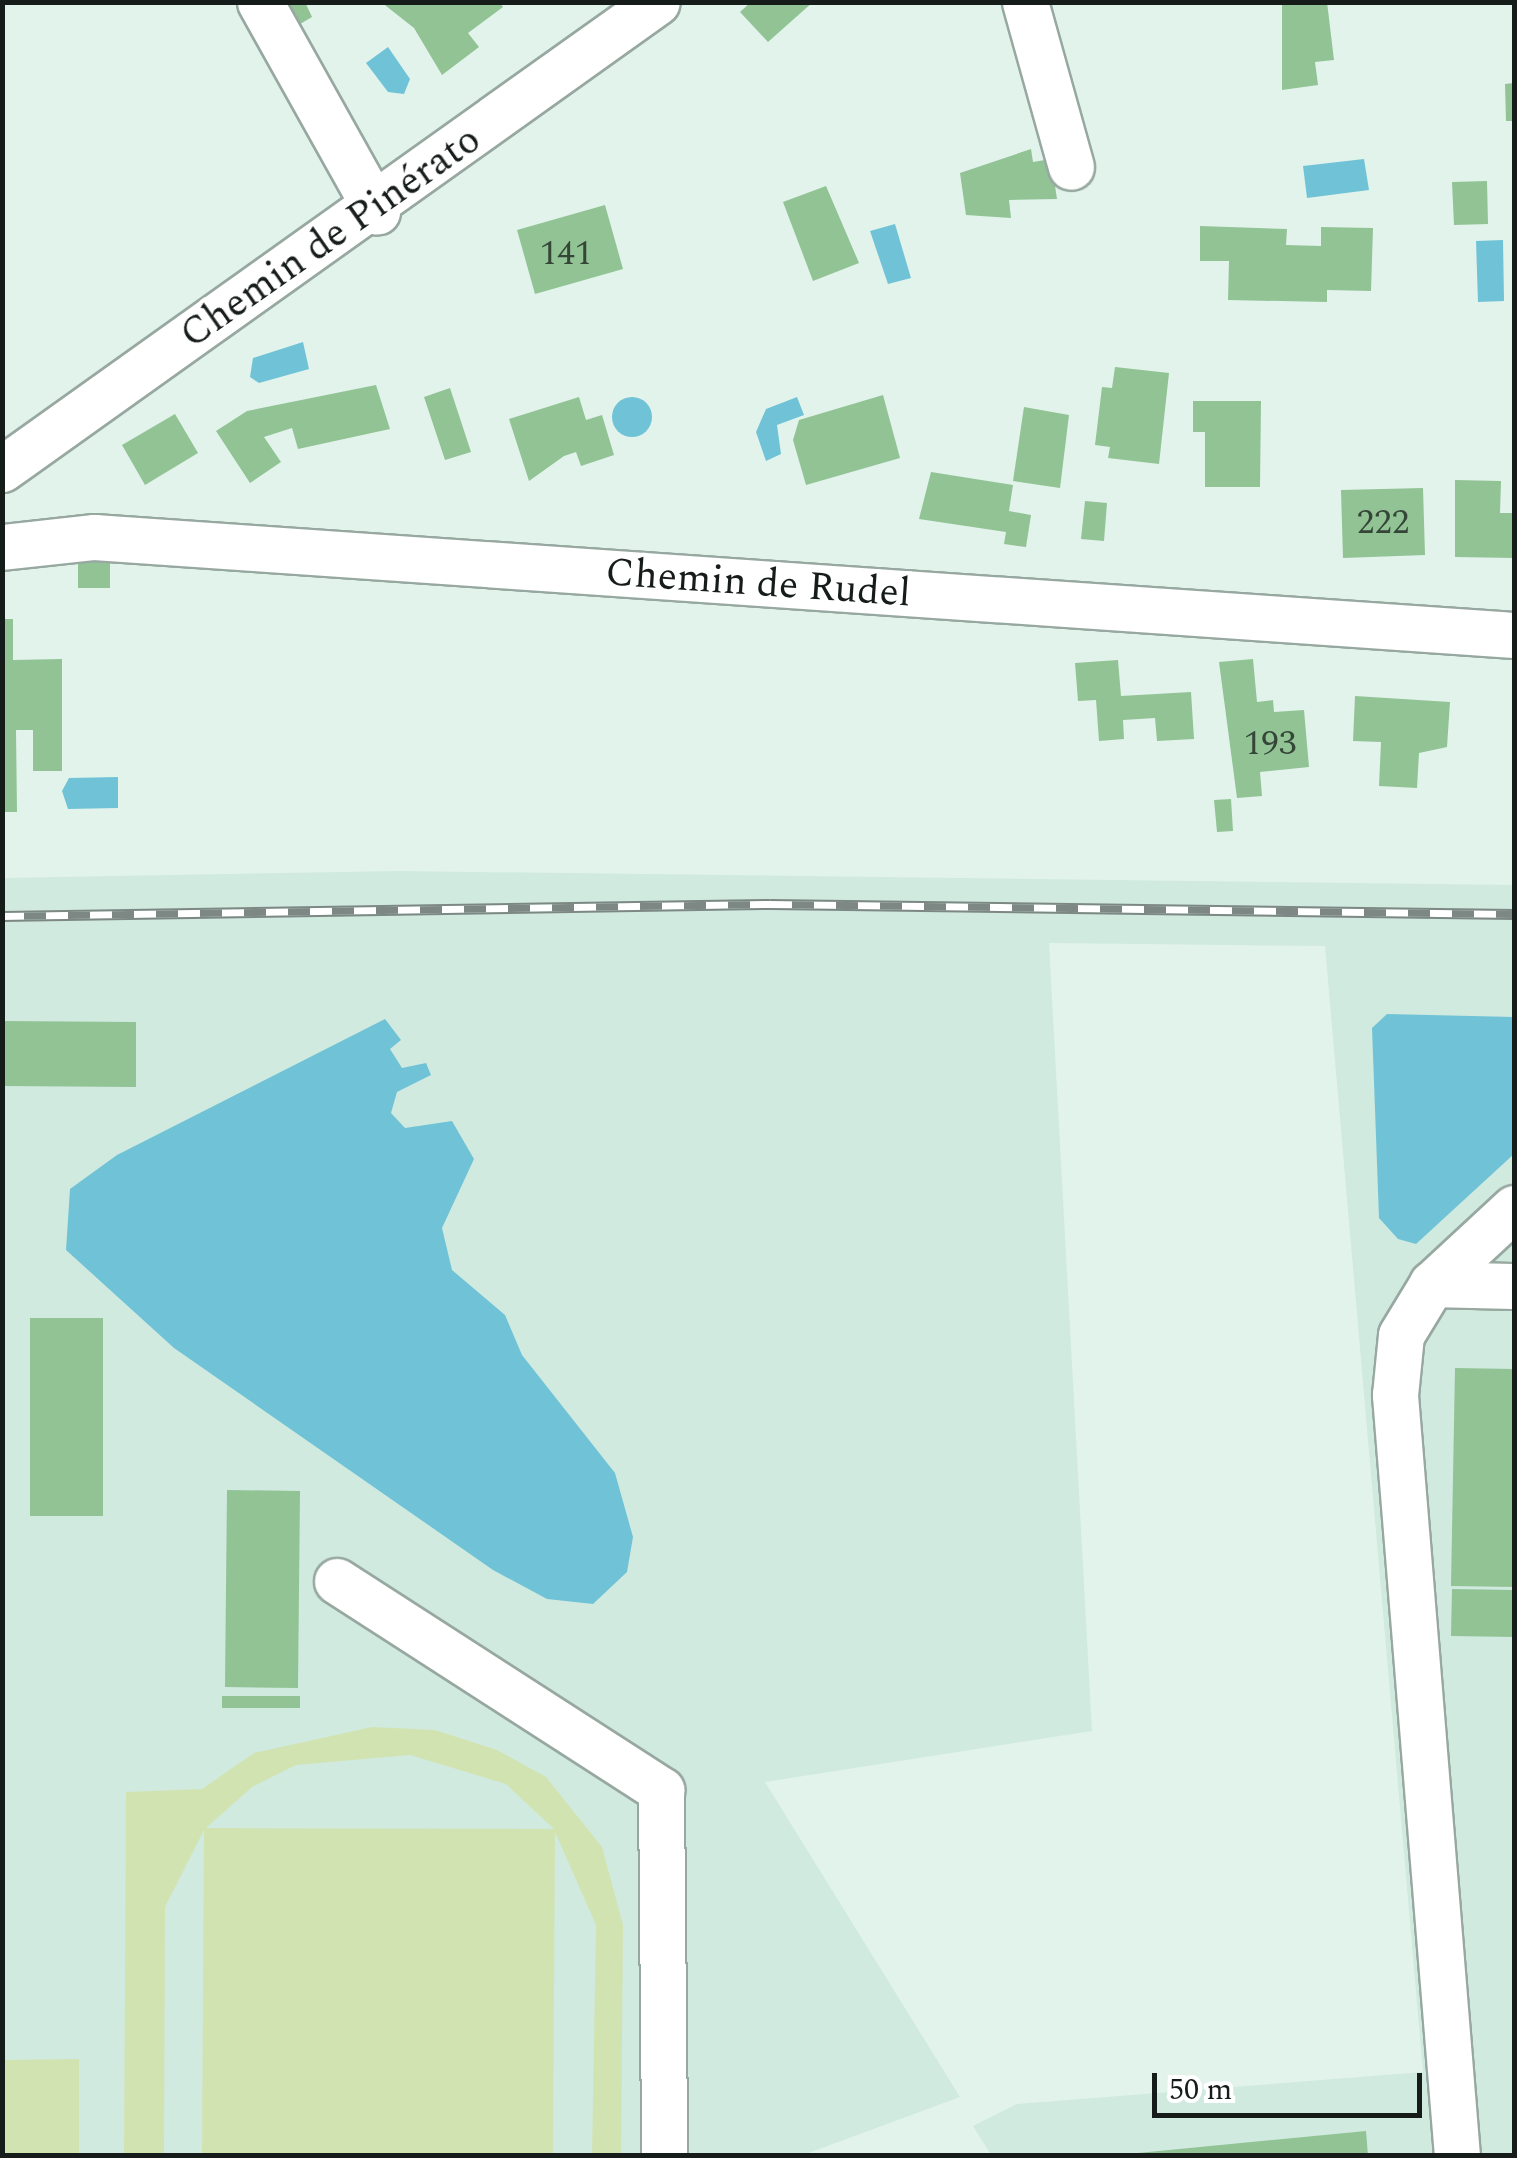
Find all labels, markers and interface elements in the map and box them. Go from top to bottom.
street label: Chemin de Pinérato [172,116,490,360]
house number: 141 [540,233,592,275]
house number: 222 [1357,502,1409,544]
street label: Chemin de Rudel [604,549,912,619]
house number: 193 [1244,723,1296,765]
scale bar [1157,2053,1427,2115]
text: 50 m [1169,2067,1232,2113]

